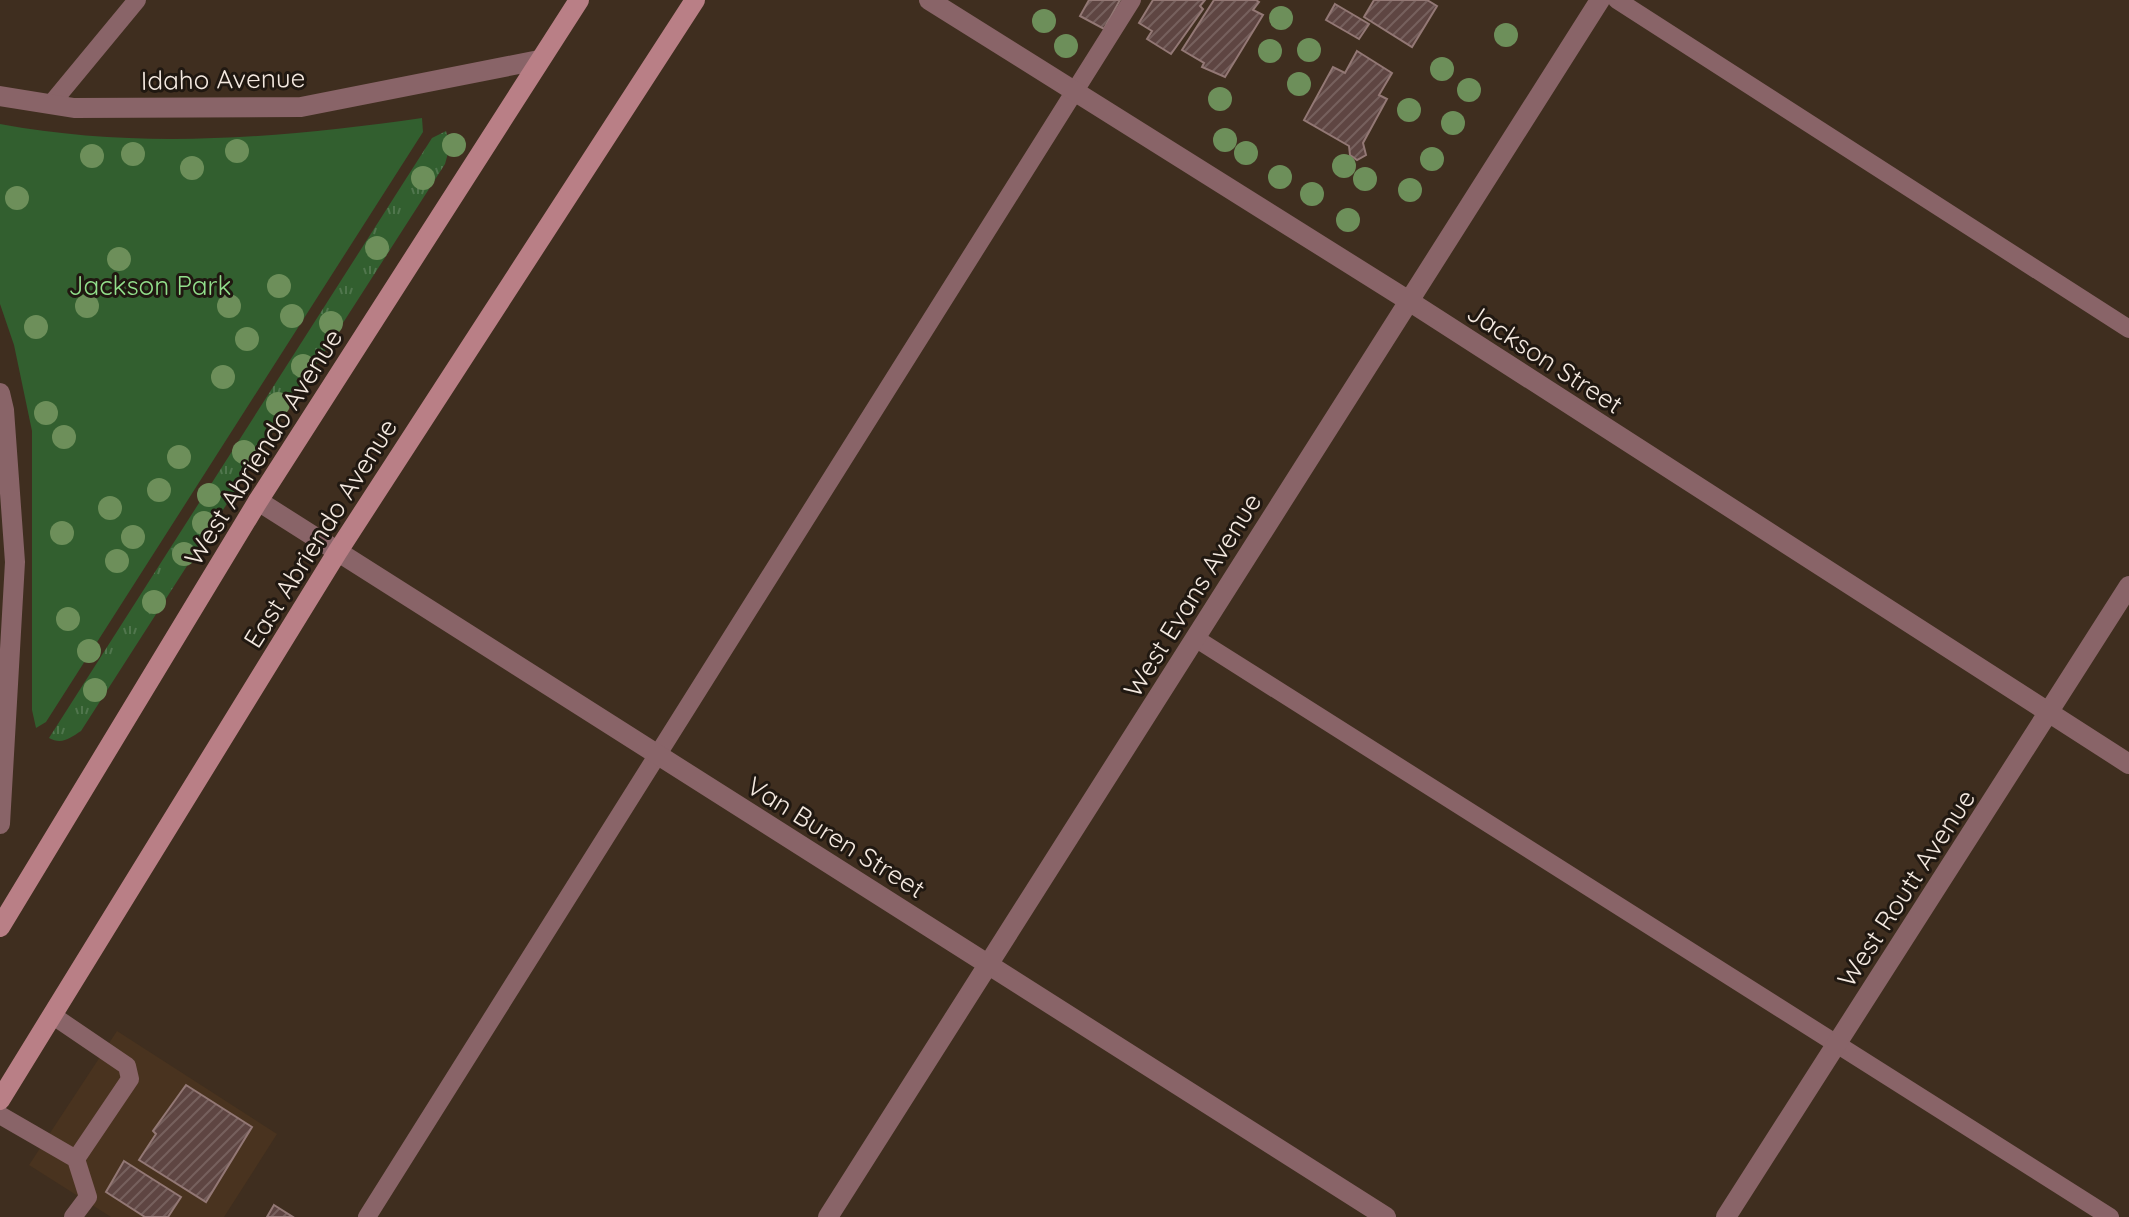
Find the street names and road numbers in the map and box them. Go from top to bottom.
street label: Idaho Avenue [140,61,306,97]
street label: Jackson Street [1461,295,1629,421]
street label: West Abriendo Avenue [177,323,349,571]
street label: East Abriendo Avenue [236,412,404,654]
street label: West Evans Avenue [1116,487,1268,703]
street label: Van Buren Street [741,769,931,905]
street label: West Routt Avenue [1830,783,1982,993]

